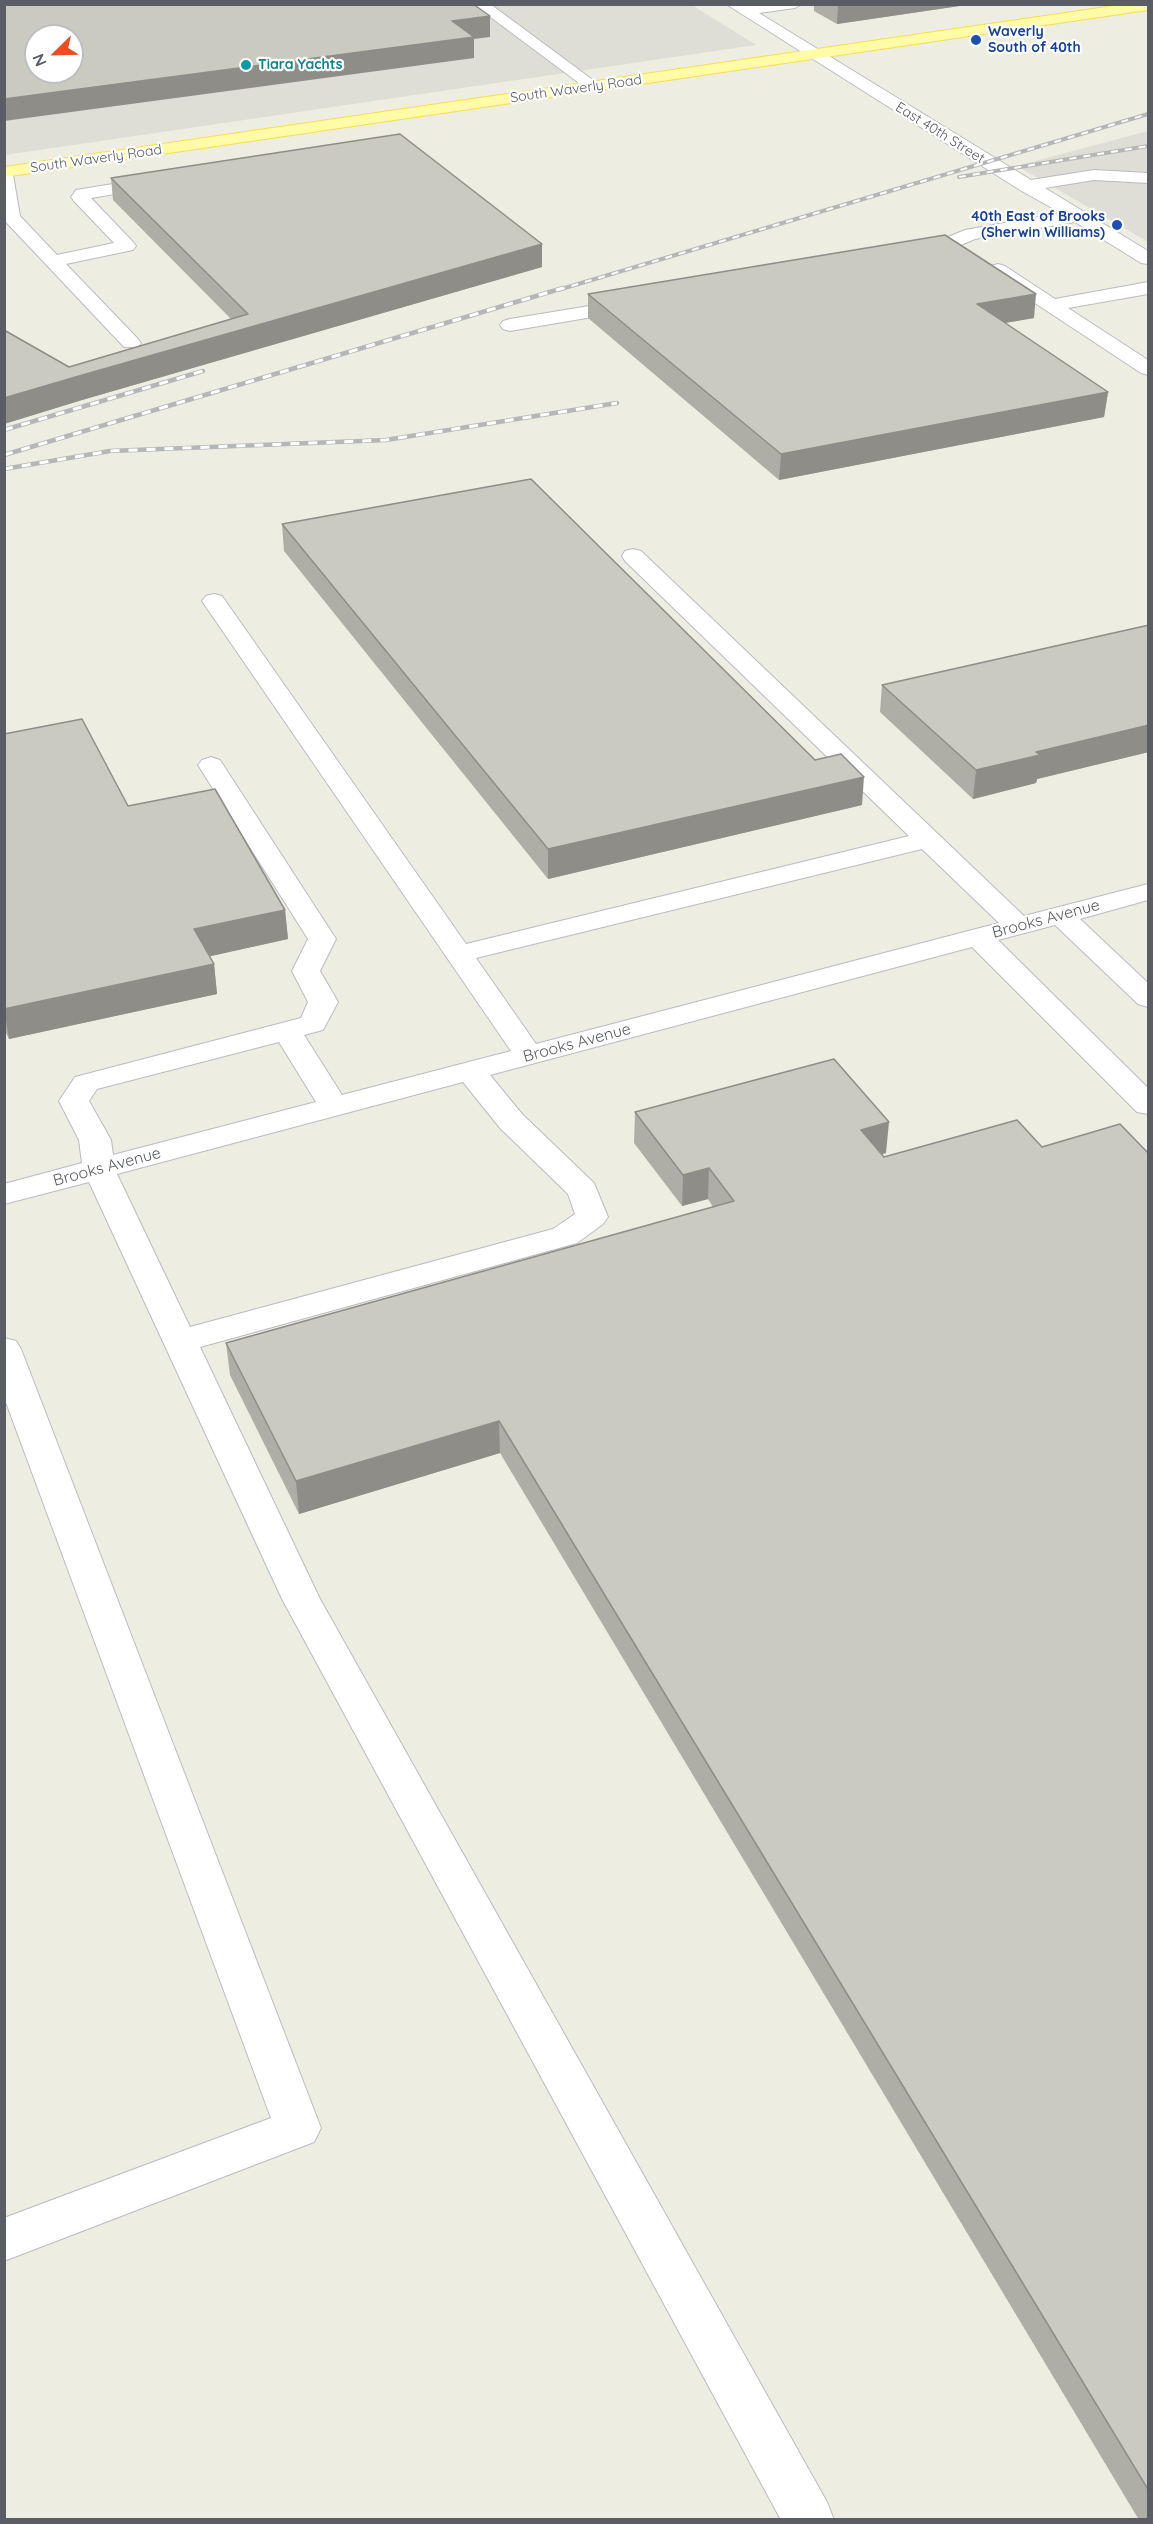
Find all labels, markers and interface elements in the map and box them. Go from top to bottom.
north arrow [24,24,84,84]
place label: Waverly South of 40th [988,24,1081,56]
marker: Waverly South of 40th [969,33,983,47]
text: N [28,51,51,70]
place label: Tiara Yachts [258,57,342,73]
marker: Tiara Yachts [239,58,253,72]
street label: South Waverly Road [509,71,643,107]
street label: East 40th Street [892,99,988,167]
street label: South Waverly Road [29,141,163,177]
place label: 40th East of Brooks (Sherwin Williams) [971,209,1105,242]
marker: 40th East of Brooks (Sherwin Williams) [1110,218,1124,232]
street label: Brooks Avenue [990,895,1102,943]
street label: Brooks Avenue [521,1019,633,1067]
street label: Brooks Avenue [51,1143,163,1191]

